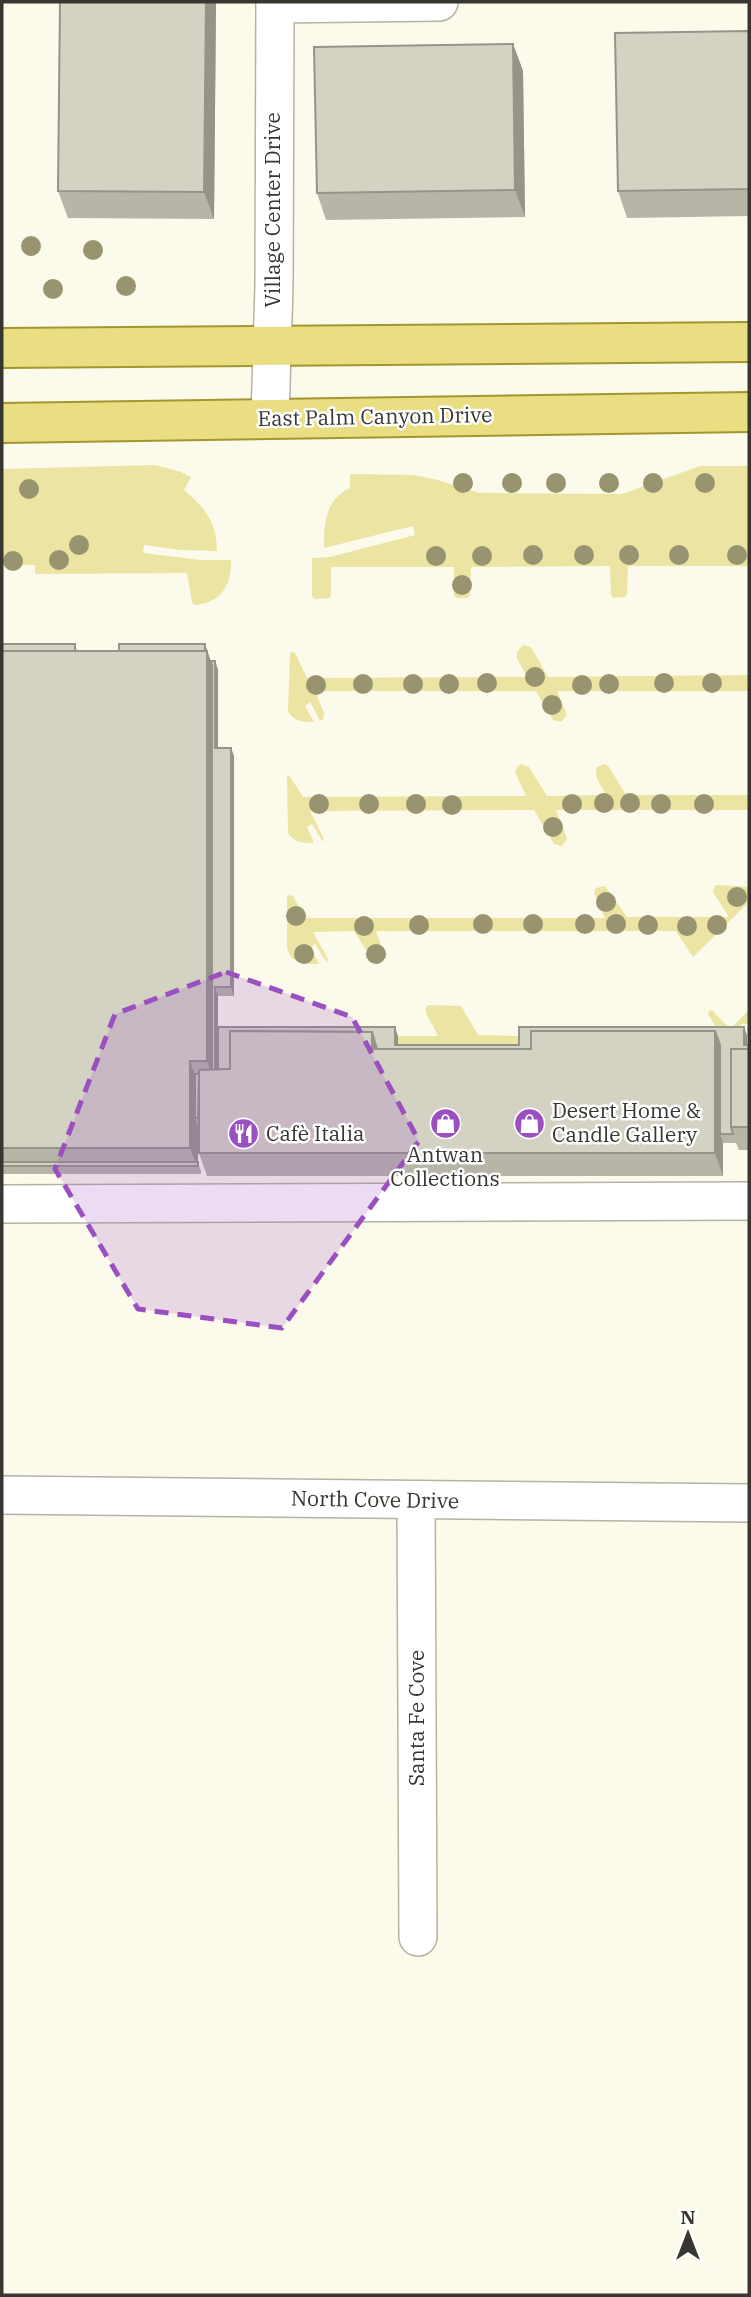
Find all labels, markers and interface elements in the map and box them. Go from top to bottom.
street label: Village Center Drive [258,112,286,308]
street label: East Palm Canyon Drive [257,400,493,432]
place label: Desert Home & Candle Gallery [552,1096,701,1148]
shop icon: Antwan Collections [428,1106,462,1140]
shop icon: Desert Home & Candle Gallery [512,1106,546,1140]
restaurant icon: Cafè Italia [226,1117,260,1151]
place label: Cafè Italia [266,1119,365,1147]
place label: Antwan Collections [390,1140,500,1192]
street label: North Cove Drive [291,1484,459,1514]
street label: Santa Fe Cove [402,1650,430,1786]
north arrow [653,2199,723,2269]
text: N [680,2205,696,2229]

